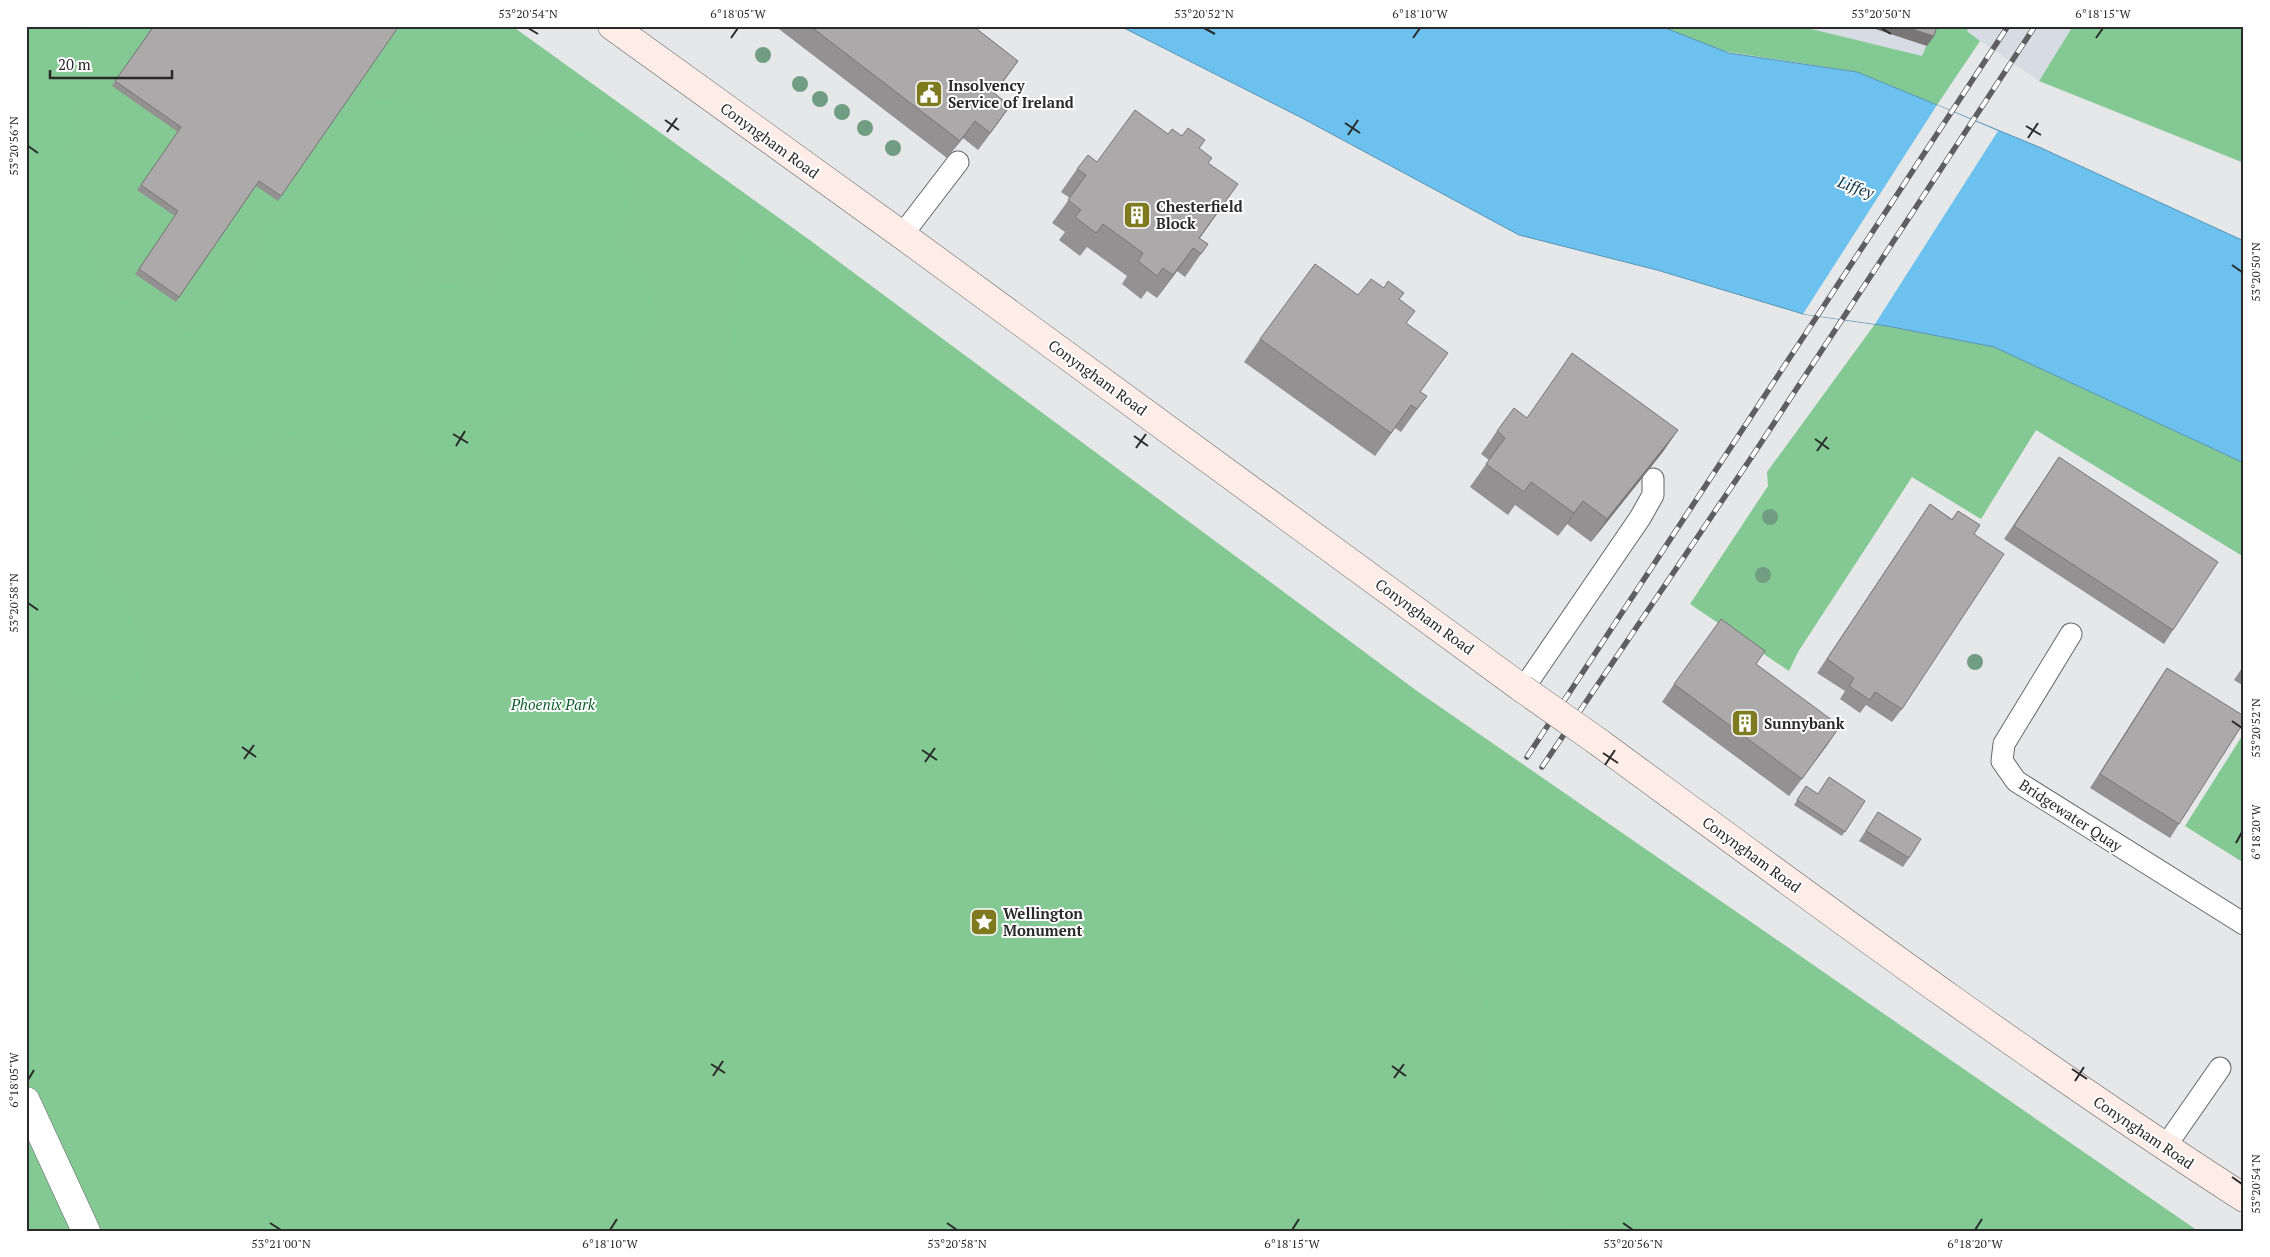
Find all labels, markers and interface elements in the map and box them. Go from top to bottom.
text: 53°20'54"N [498,6,558,21]
text: 6°18'05"W [710,6,767,21]
text: 53°20'52"N [1174,6,1234,21]
text: 6°18'10"W [1392,6,1449,21]
text: 53°20'50"N [1851,6,1911,21]
text: 6°18'15"W [2075,6,2132,21]
scale bar [50,48,172,80]
text: 20 m [58,54,91,74]
place label: Insolvency Service of Ireland [948,75,1074,112]
public building icon: Insolvency Service of Ireland [914,79,944,109]
street label: Conyngham Road [717,97,823,183]
text: 53°20'56"N [6,116,21,176]
water label: Liffey [1834,170,1878,204]
place label: Chesterfield Block [1156,196,1243,233]
building icon: Chesterfield Block [1122,200,1152,230]
text: 53°20'50"N [2248,242,2263,302]
street label: Conyngham Road [1045,334,1151,420]
text: 53°20'58"N [6,573,21,633]
street label: Conyngham Road [1372,573,1478,659]
park label: Phoenix Park [510,694,596,714]
text: 53°20'52"N [2248,698,2263,758]
building icon: Sunnybank [1730,708,1760,738]
place label: Sunnybank [1764,713,1845,733]
street label: Bridgewater Quay [2016,774,2127,856]
text: 6°18'20"W [2248,803,2263,860]
street label: Conyngham Road [1699,811,1805,897]
place label: Wellington Monument [1003,903,1083,940]
place icon: Wellington Monument [969,907,999,937]
text: 6°18'05"W [6,1051,21,1108]
street label: Conyngham Road [2090,1091,2198,1173]
text: 53°20'54"N [2248,1154,2263,1214]
text: 53°21'00"N [251,1236,311,1251]
text: 6°18'10"W [582,1236,639,1251]
text: 53°20'58"N [927,1236,987,1251]
text: 6°18'15"W [1264,1236,1321,1251]
text: 53°20'56"N [1603,1236,1663,1251]
text: 6°18'20"W [1947,1236,2004,1251]

